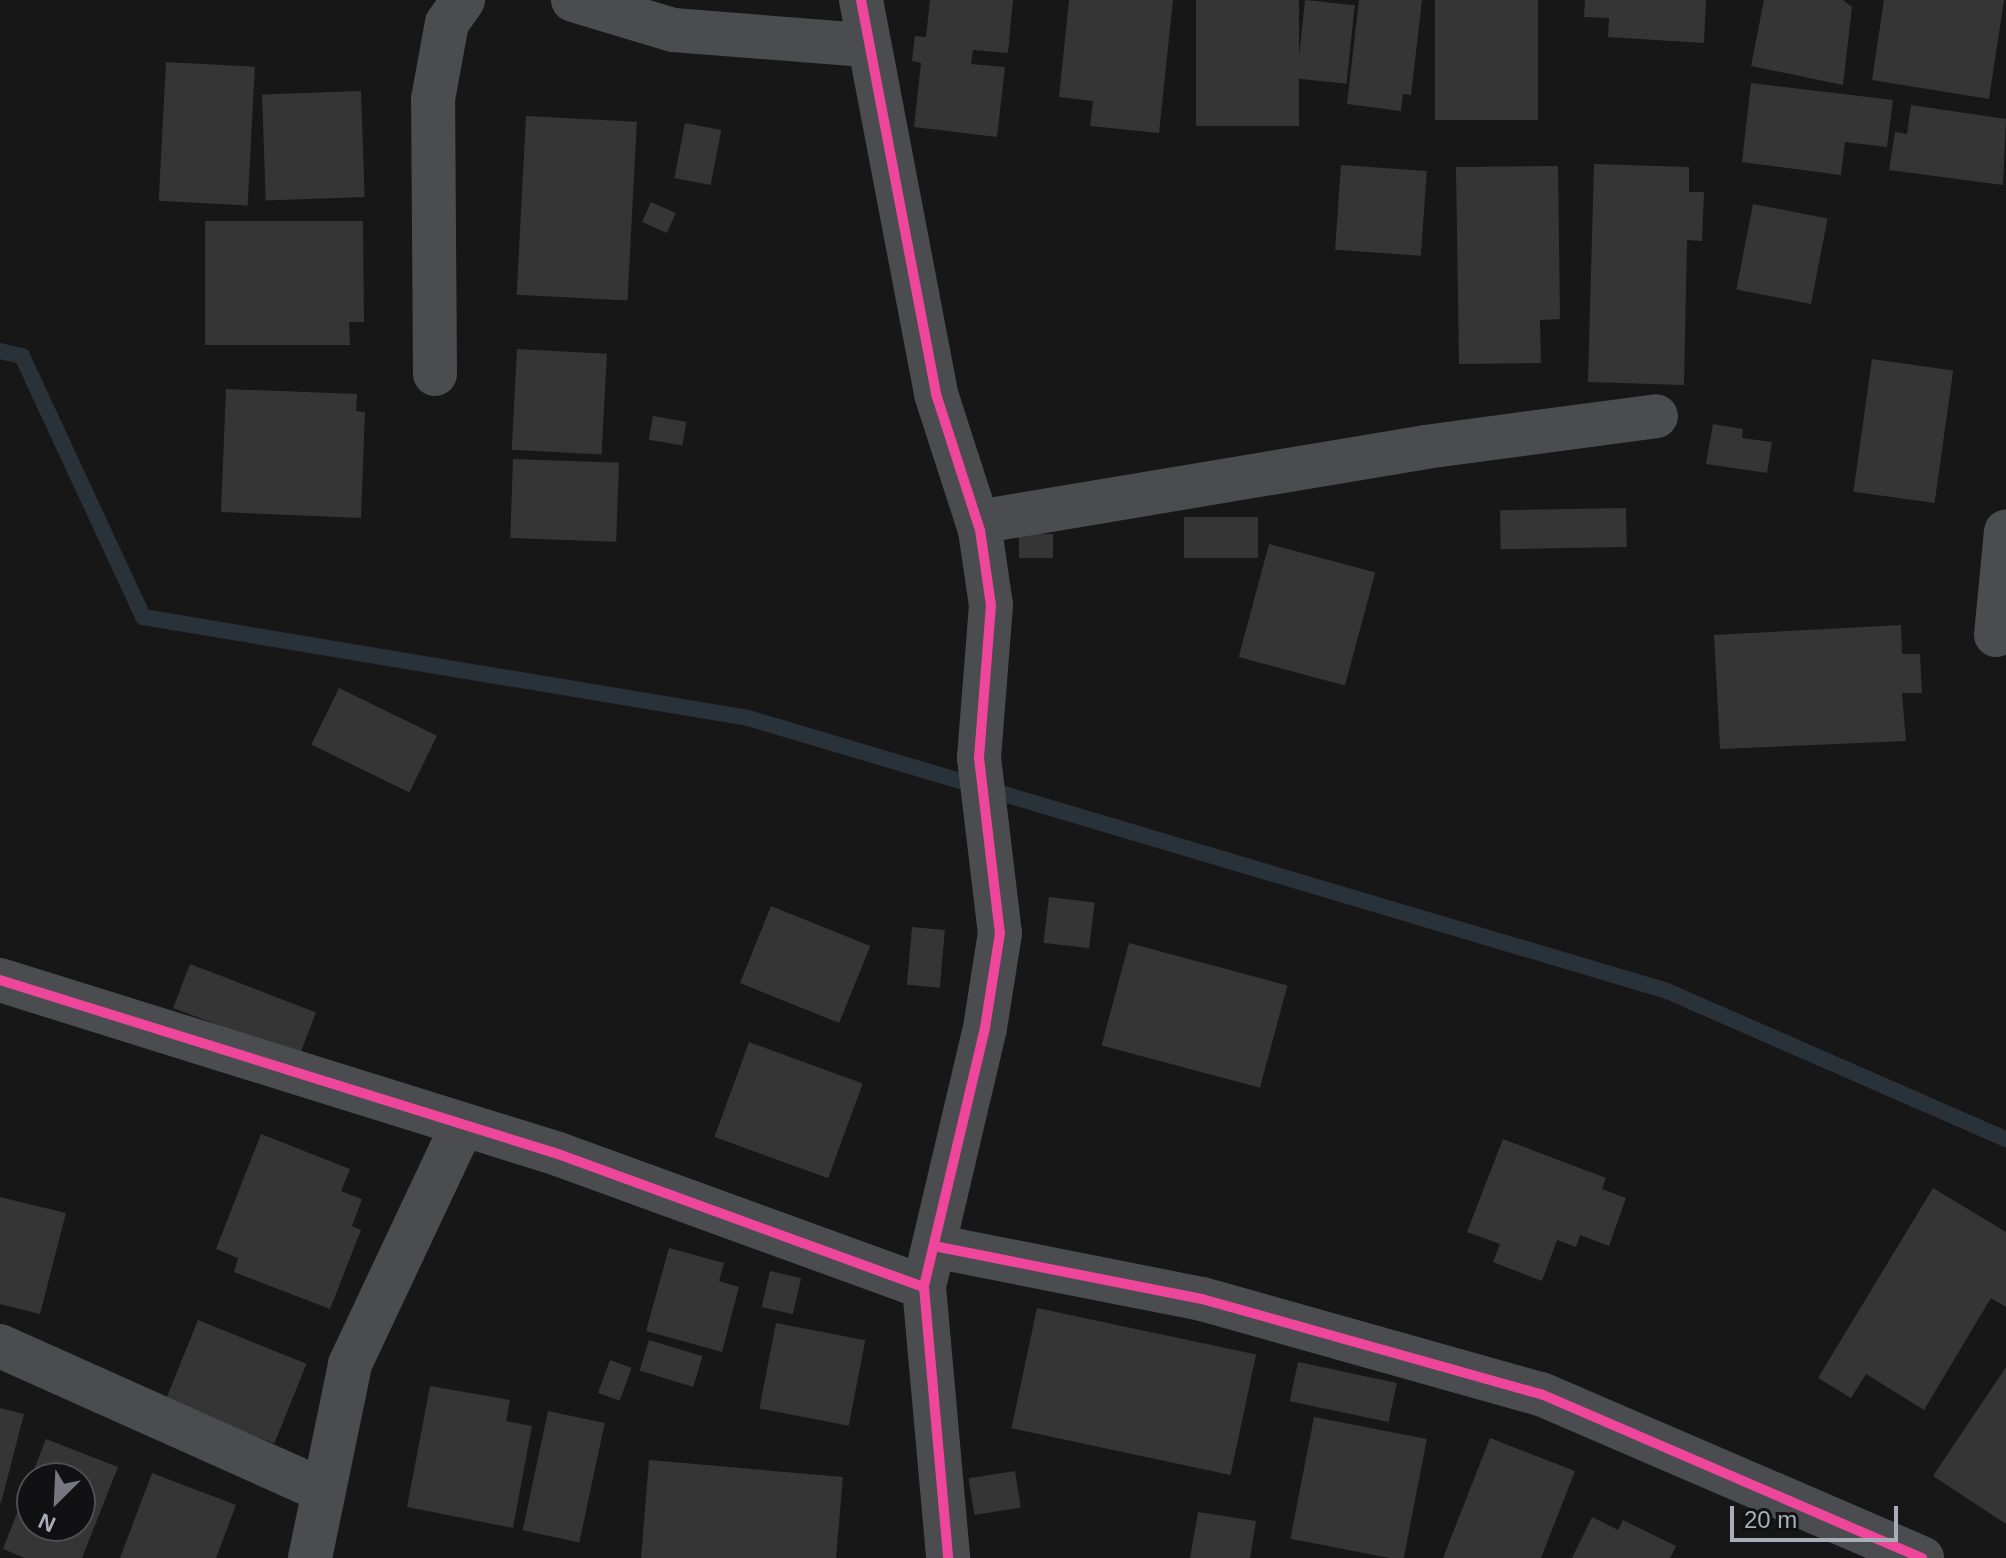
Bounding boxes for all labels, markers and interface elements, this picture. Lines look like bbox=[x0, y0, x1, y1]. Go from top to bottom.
north arrow bbox=[16, 1462, 96, 1542]
scale bar bbox=[1734, 1490, 1902, 1540]
text: 20 m bbox=[1744, 1506, 1797, 1533]
text: N bbox=[35, 1508, 59, 1537]

